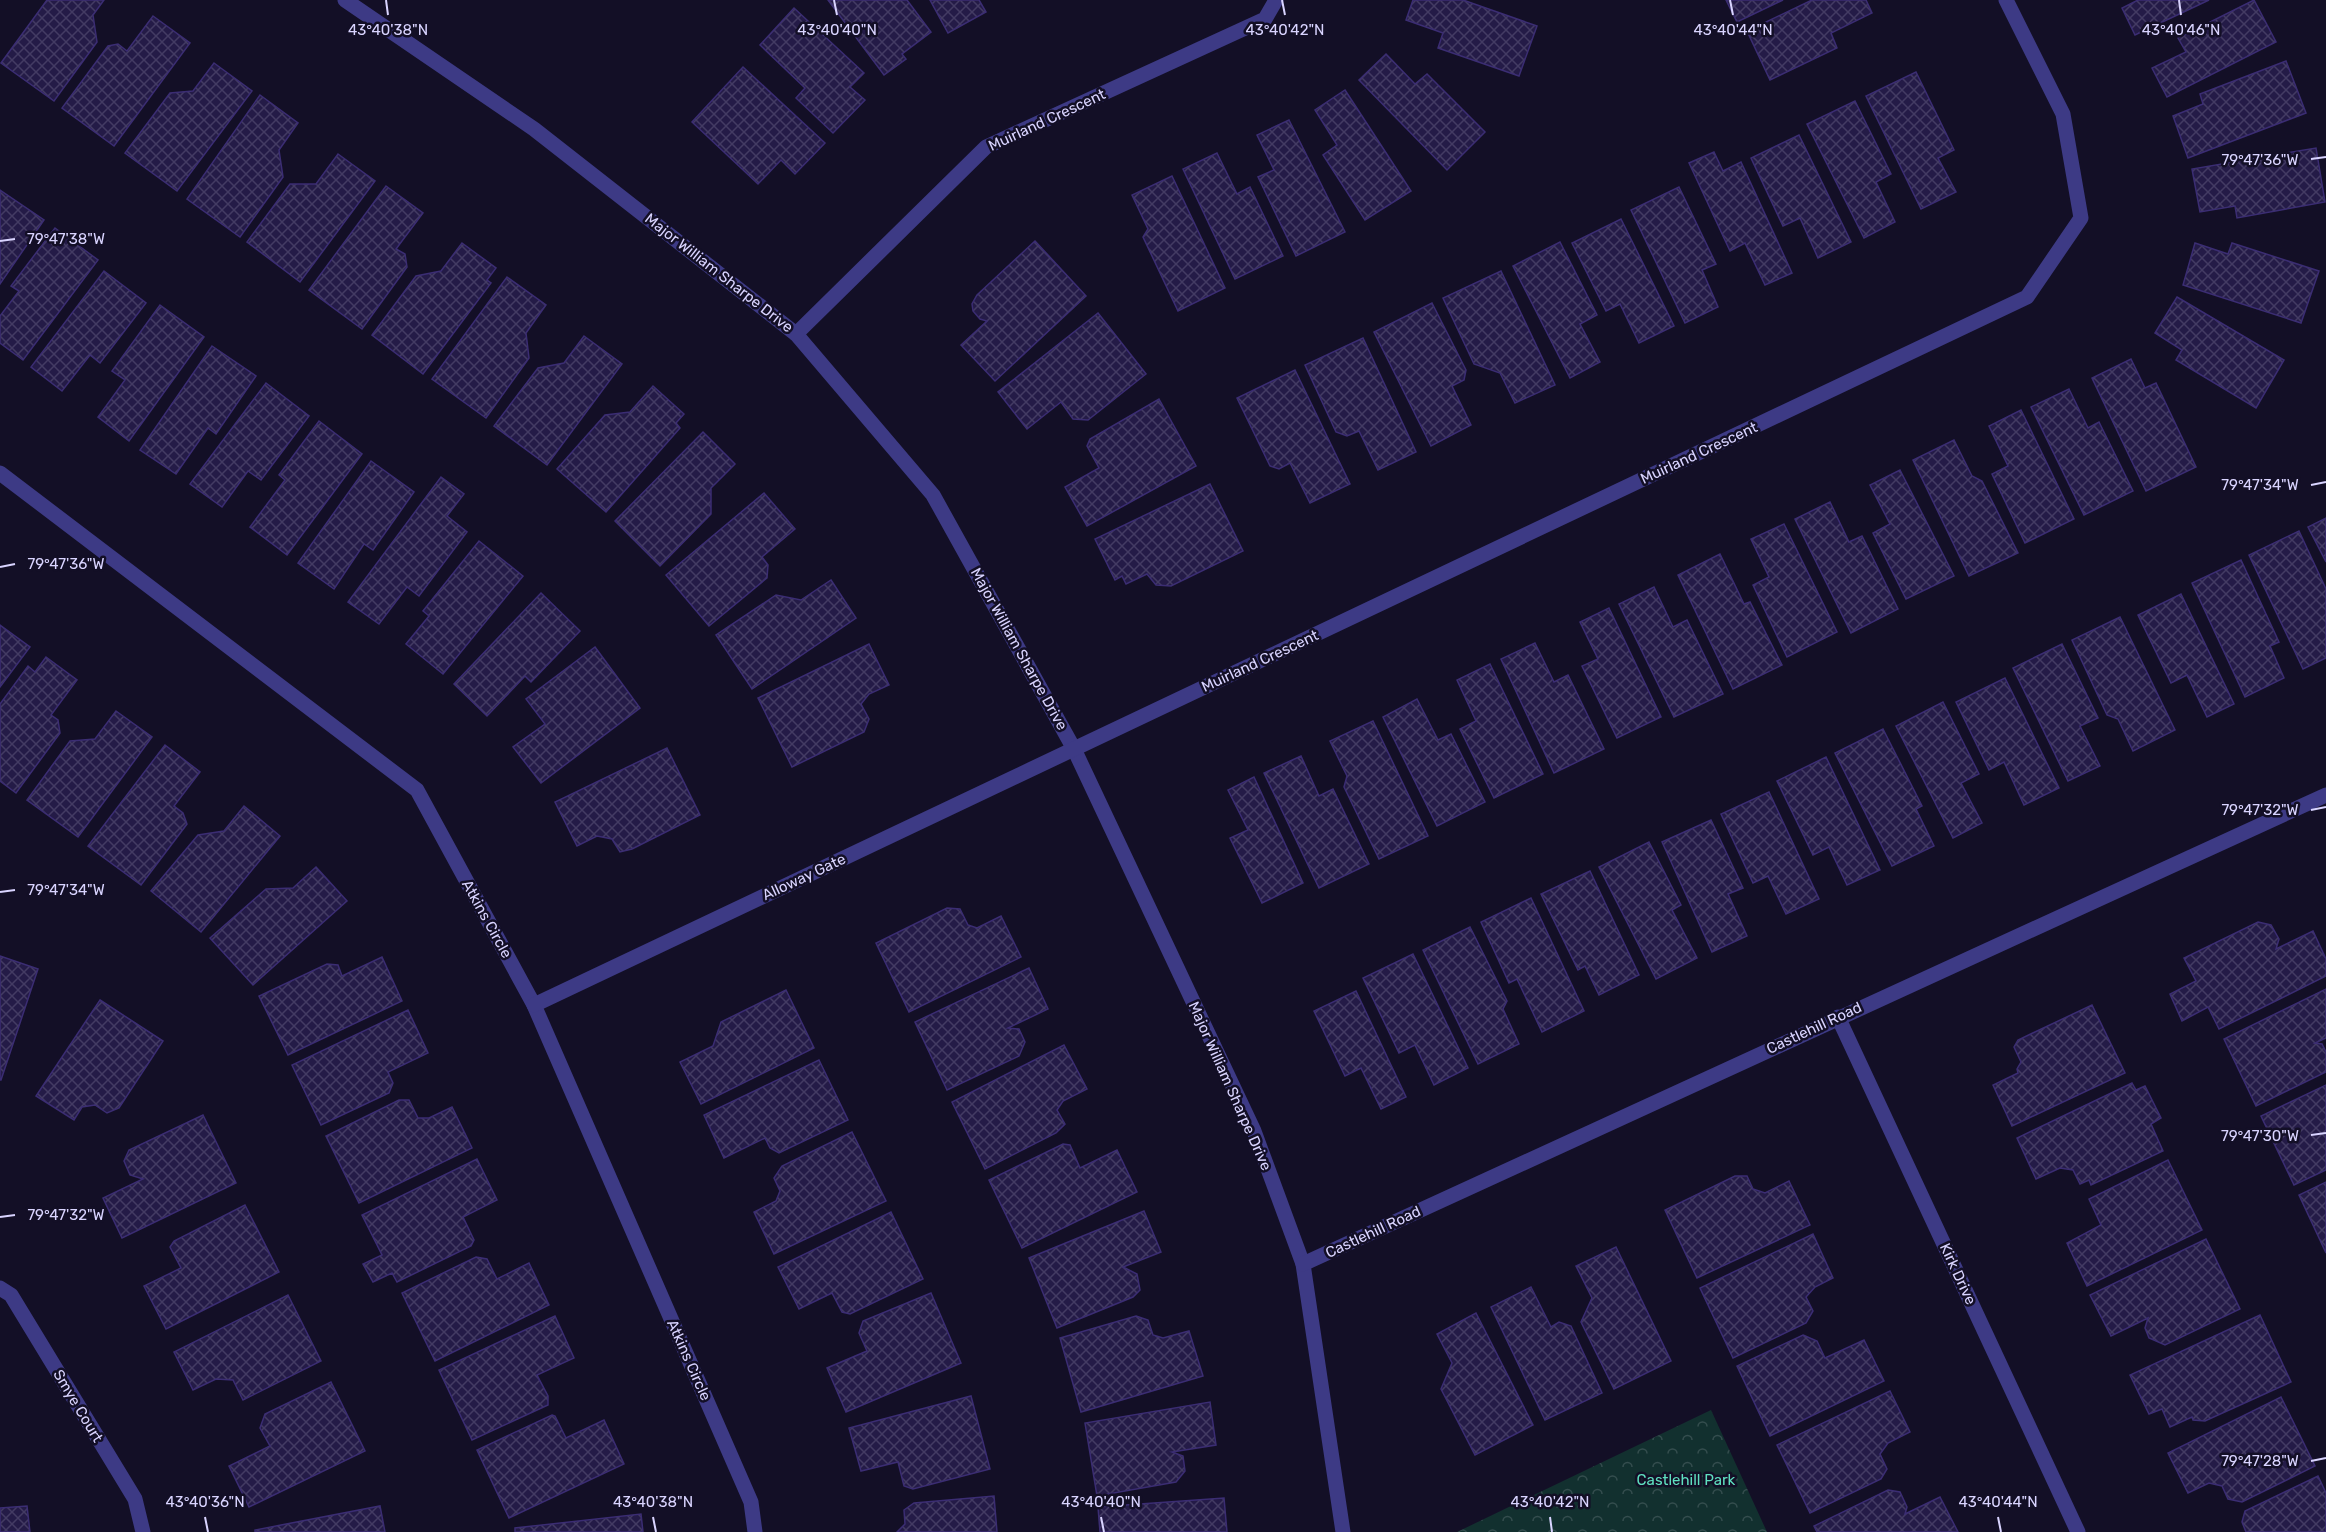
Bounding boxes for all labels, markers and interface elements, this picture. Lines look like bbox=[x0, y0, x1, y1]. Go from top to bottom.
text: 43°40'38"N bbox=[348, 21, 428, 39]
text: 43°40'40"N bbox=[797, 21, 877, 39]
text: 43°40'42"N bbox=[1246, 21, 1325, 39]
text: 43°40'44"N bbox=[1693, 21, 1773, 39]
text: 43°40'46"N bbox=[2142, 21, 2220, 39]
street label: Muirland Crescent bbox=[986, 85, 1108, 155]
text: 79°47'36"W bbox=[2222, 151, 2298, 169]
street label: Major William Sharpe Drive bbox=[641, 210, 797, 336]
text: 79°47'38"W bbox=[27, 230, 105, 248]
street label: Muirland Crescent bbox=[1638, 418, 1760, 488]
text: 79°47'34"W bbox=[2221, 476, 2299, 494]
text: 79°47'36"W bbox=[28, 555, 104, 573]
street label: Major William Sharpe Drive bbox=[967, 565, 1071, 733]
street label: Muirland Crescent bbox=[1199, 626, 1321, 696]
text: 79°47'32"W bbox=[2221, 801, 2299, 819]
street label: Alloway Gate bbox=[759, 850, 849, 904]
street label: Atkins Circle bbox=[458, 877, 516, 961]
text: 79°47'34"W bbox=[27, 881, 105, 899]
street label: Castlehill Road bbox=[1763, 998, 1865, 1058]
street label: Major William Sharpe Drive bbox=[1185, 999, 1275, 1173]
text: 79°47'30"W bbox=[2221, 1127, 2299, 1145]
street label: Castlehill Road bbox=[1322, 1202, 1424, 1262]
text: 79°47'32"W bbox=[27, 1206, 105, 1224]
street label: Kirk Drive bbox=[1936, 1240, 1980, 1308]
street label: Atkins Circle bbox=[663, 1317, 715, 1403]
street label: Smye Court bbox=[49, 1366, 107, 1446]
text: 79°47'28"W bbox=[2221, 1452, 2299, 1470]
park label: Castlehill Park bbox=[1637, 1471, 1736, 1489]
text: 43°40'36"N bbox=[165, 1493, 245, 1511]
text: 43°40'38"N bbox=[613, 1493, 693, 1511]
text: 43°40'40"N bbox=[1061, 1493, 1141, 1511]
text: 43°40'42"N bbox=[1511, 1493, 1590, 1511]
text: 43°40'44"N bbox=[1958, 1493, 2038, 1511]

